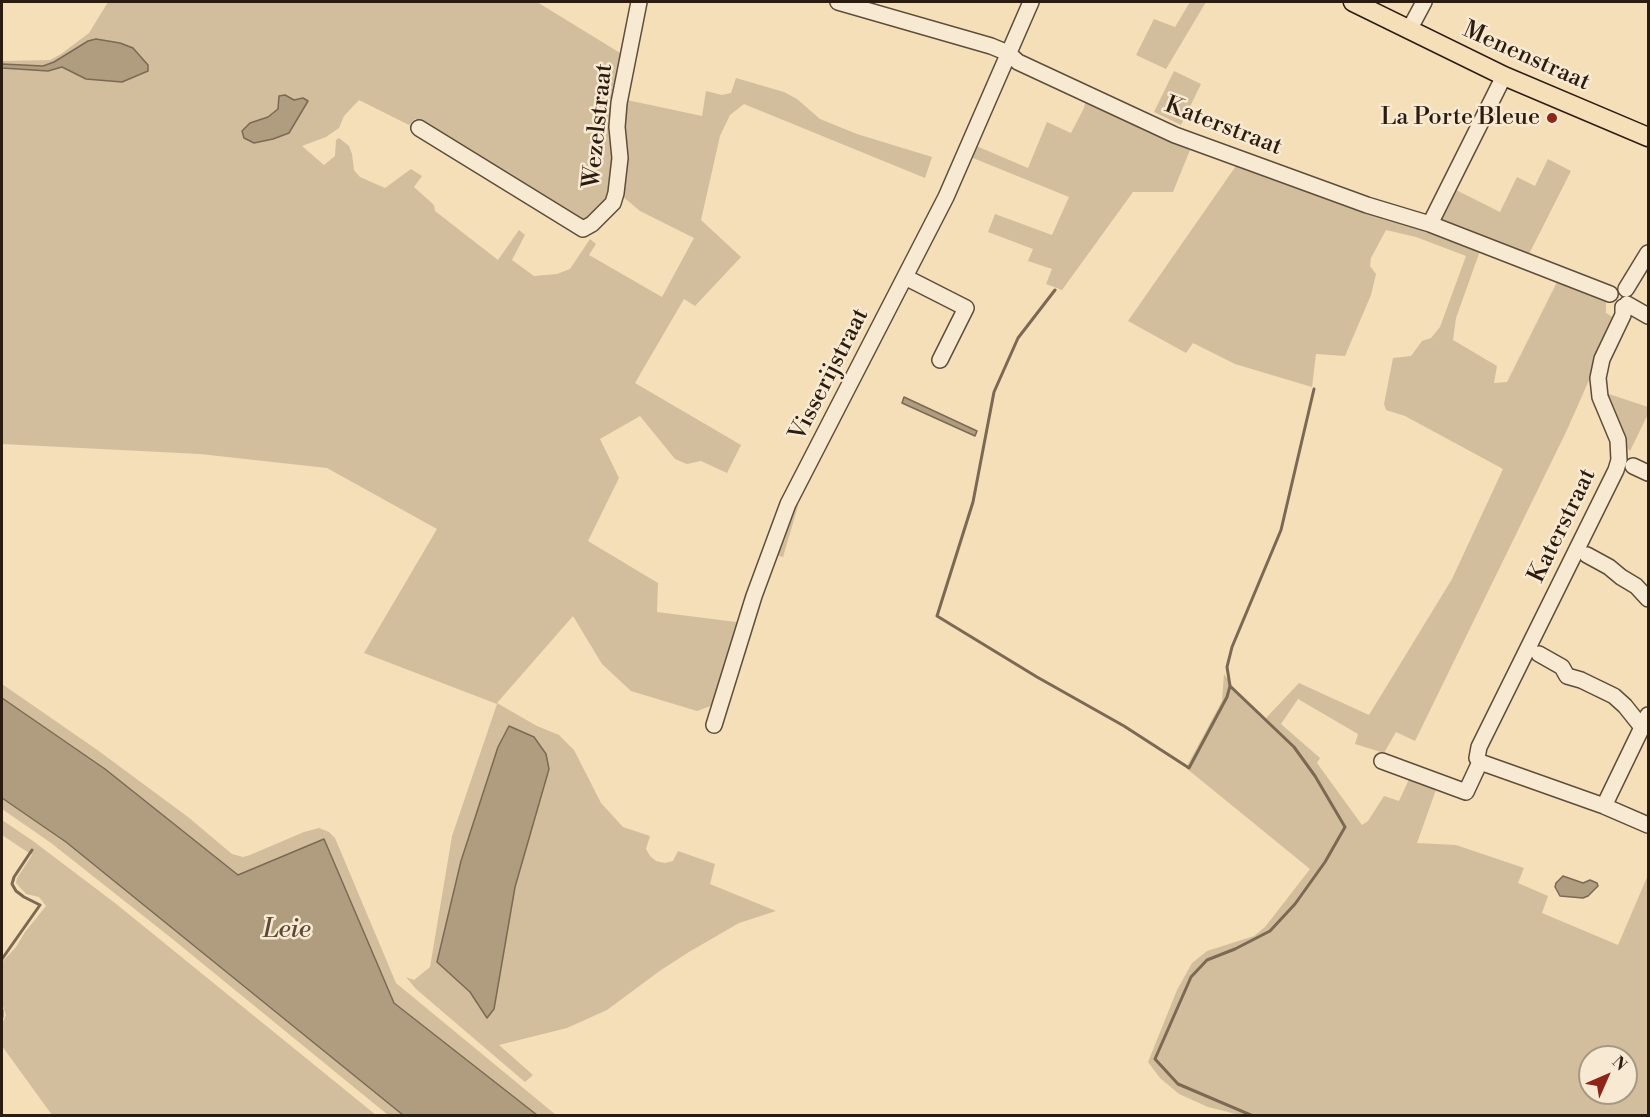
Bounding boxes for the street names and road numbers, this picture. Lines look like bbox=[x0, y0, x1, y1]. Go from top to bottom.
street label: Menenstraat bbox=[1458, 16, 1594, 98]
street label: Wezelstraat bbox=[578, 62, 620, 190]
street label: Katerstraat bbox=[1160, 91, 1286, 163]
street label: Visserijstraat bbox=[784, 304, 876, 446]
street label: Katerstraat bbox=[1523, 464, 1603, 588]

